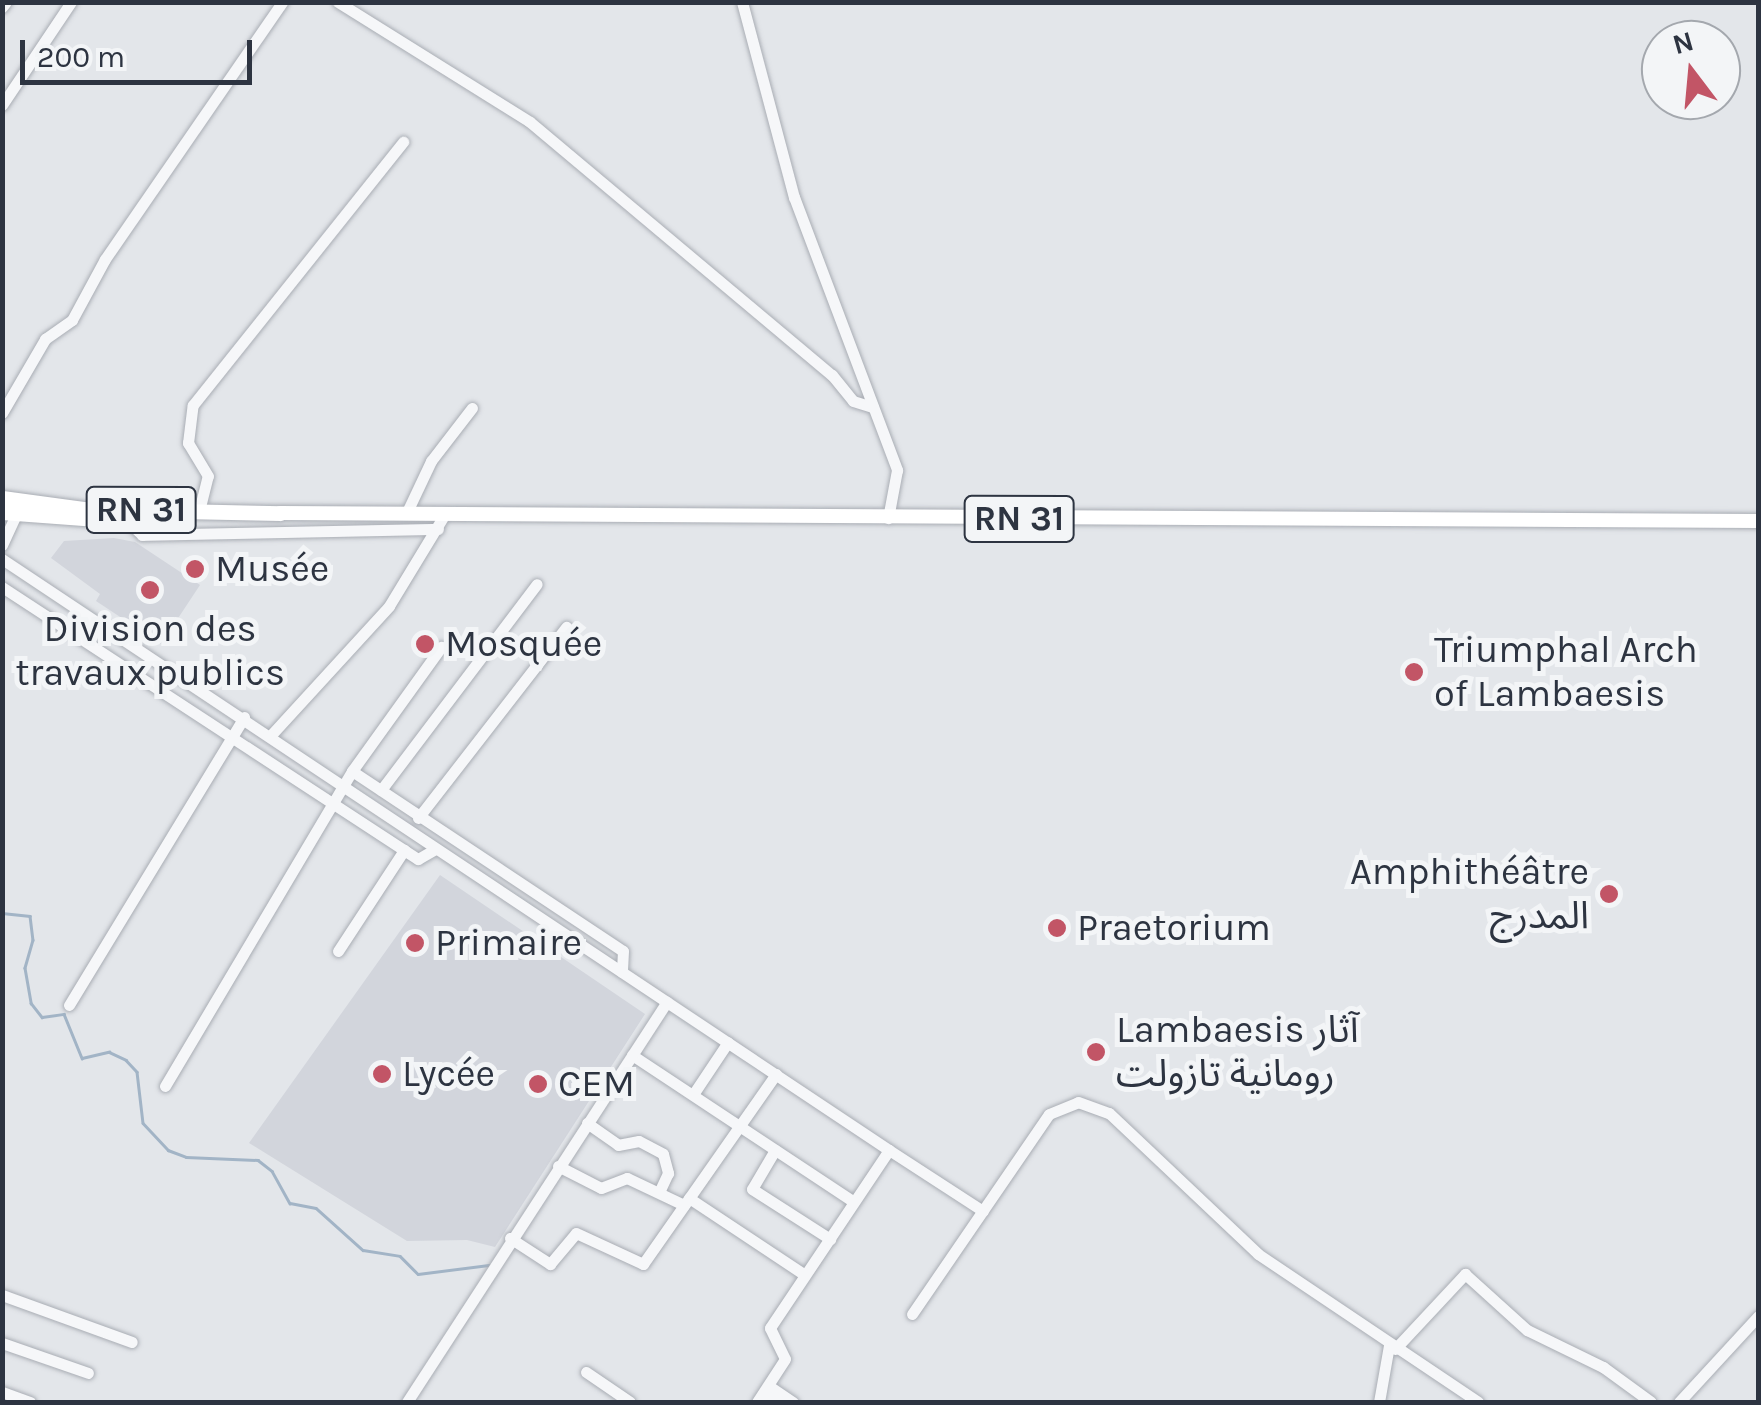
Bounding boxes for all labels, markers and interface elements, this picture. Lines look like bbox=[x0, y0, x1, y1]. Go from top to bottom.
scale bar bbox=[25, 20, 258, 82]
north arrow bbox=[1641, 20, 1741, 120]
text: N bbox=[1669, 24, 1697, 61]
text: 200 m bbox=[37, 39, 125, 75]
road number: RN 31 bbox=[84, 480, 198, 540]
road number: RN 31 bbox=[962, 489, 1076, 549]
place label: Musée bbox=[215, 546, 329, 592]
marker: Musée bbox=[184, 558, 206, 580]
marker: Division des travaux publics bbox=[139, 579, 161, 601]
place label: Division des travaux publics bbox=[15, 606, 285, 696]
place label: Mosquée bbox=[445, 621, 602, 667]
place label: Triumphal Arch of Lambaesis bbox=[1434, 627, 1698, 716]
marker: Mosquée bbox=[414, 633, 436, 655]
marker: Triumphal Arch of Lambaesis bbox=[1403, 661, 1425, 683]
place label: Amphithéâtre المدرج bbox=[1350, 849, 1589, 938]
marker: Amphithéâtre المدرج bbox=[1598, 883, 1620, 905]
place label: Praetorium bbox=[1077, 905, 1271, 951]
marker: Praetorium bbox=[1046, 917, 1068, 939]
place label: Primaire bbox=[435, 920, 582, 966]
marker: Primaire bbox=[404, 932, 426, 954]
place label: Lambaesis آثار رومانية تازولت bbox=[1116, 1007, 1359, 1096]
marker: Lambaesis آثار رومانية تازولت bbox=[1085, 1041, 1107, 1063]
place label: Lycée bbox=[402, 1051, 495, 1097]
place label: CEM bbox=[558, 1061, 635, 1107]
marker: Lycée bbox=[371, 1063, 393, 1085]
marker: CEM bbox=[527, 1073, 549, 1095]

